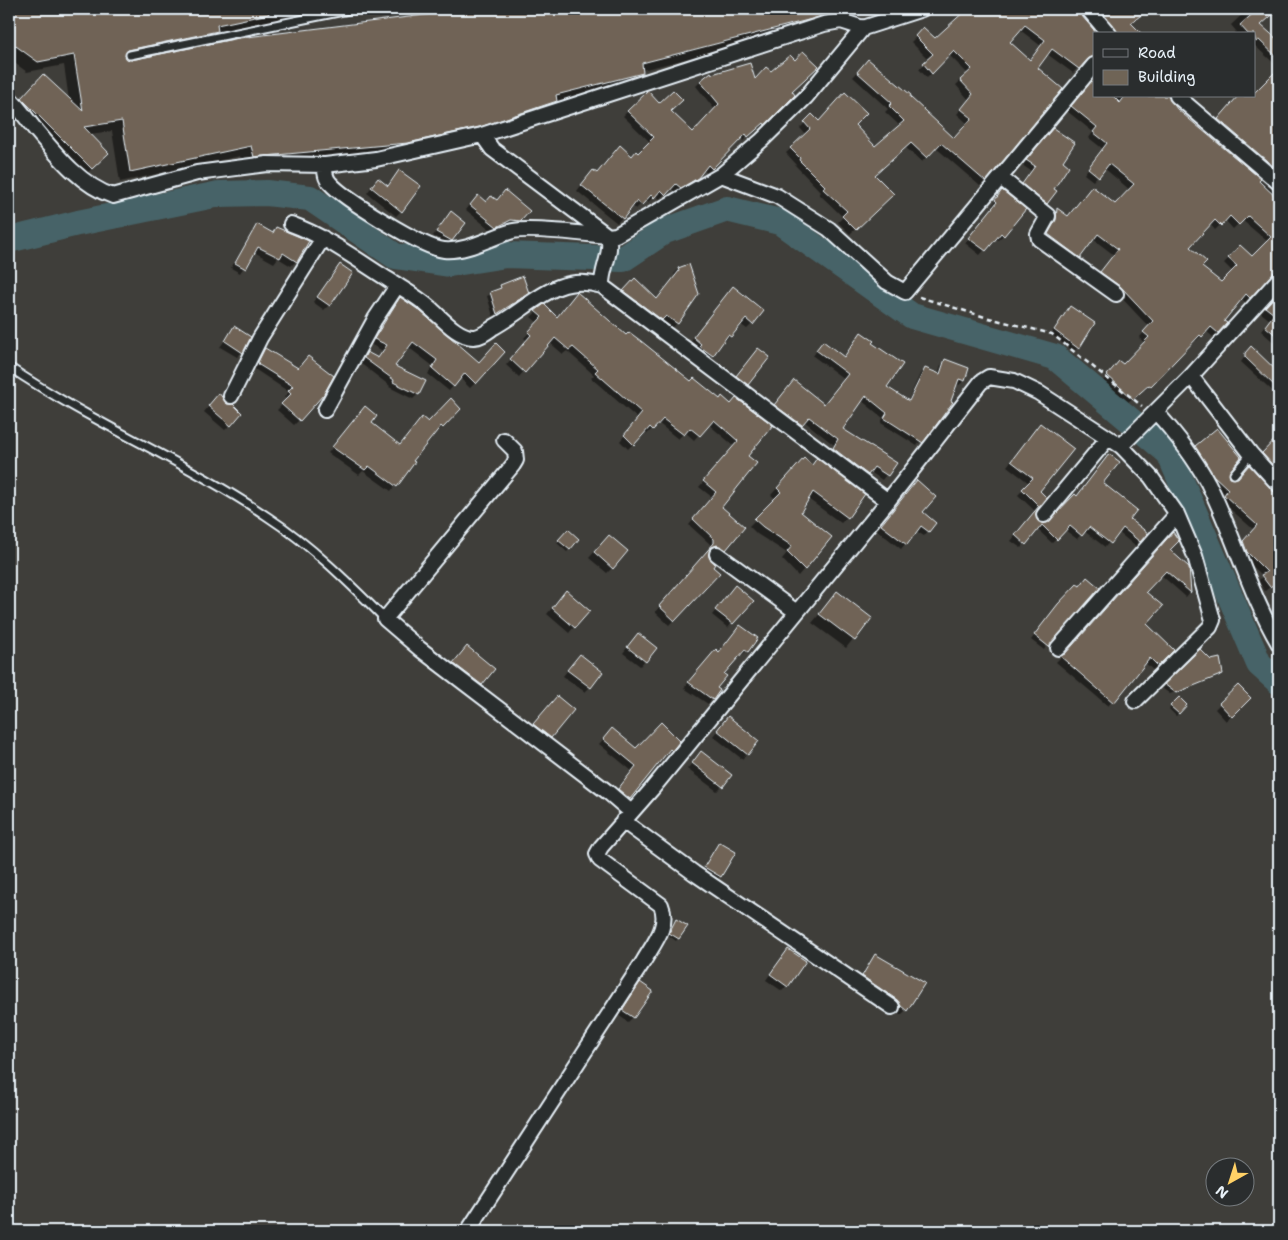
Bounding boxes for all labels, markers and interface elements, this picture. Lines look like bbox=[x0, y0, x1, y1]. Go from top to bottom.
legend bbox=[1093, 32, 1256, 98]
text: Road bbox=[1138, 43, 1176, 63]
text: Building bbox=[1138, 67, 1195, 87]
north arrow bbox=[1206, 1158, 1256, 1208]
text: N bbox=[1212, 1182, 1232, 1203]

